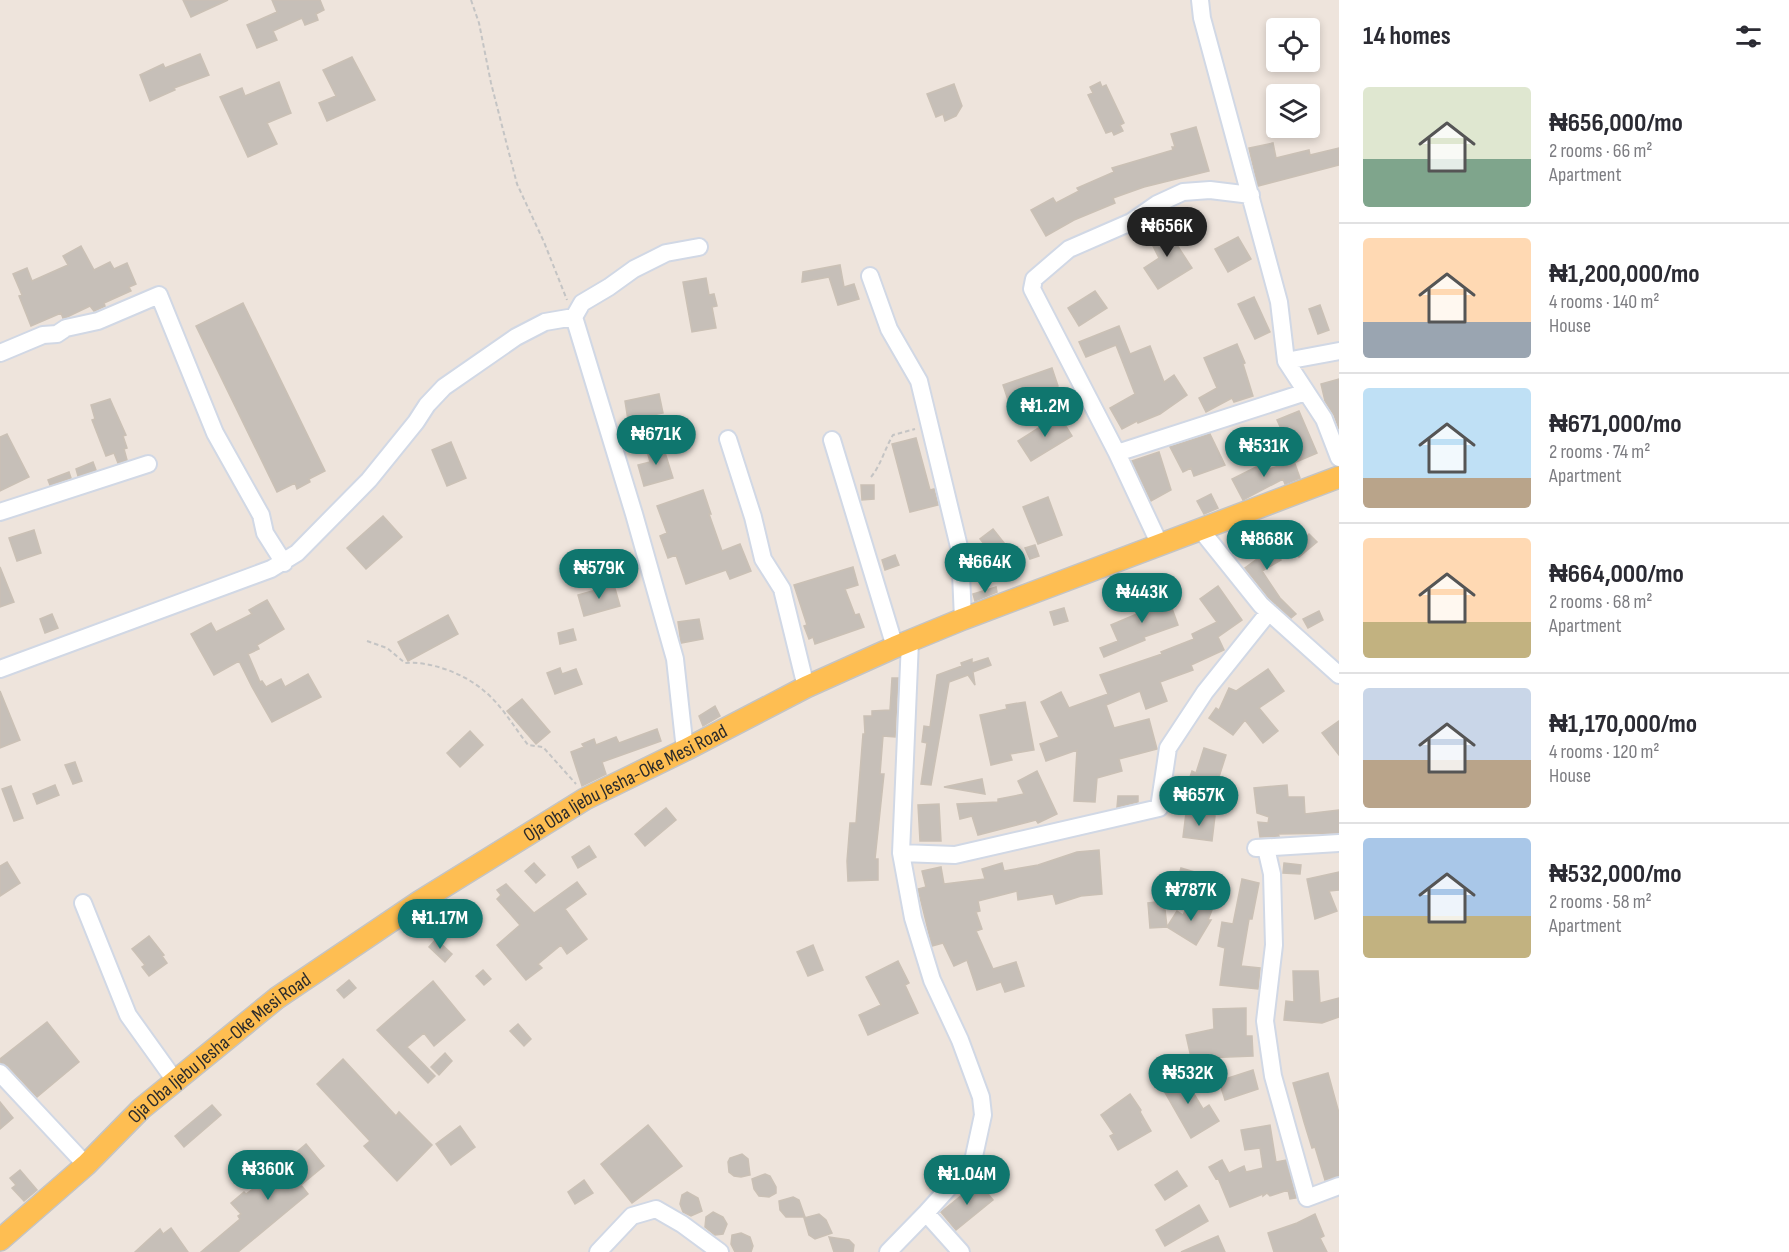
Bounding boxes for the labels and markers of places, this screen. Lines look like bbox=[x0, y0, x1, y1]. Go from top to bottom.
pin: ₦656K bbox=[1125, 207, 1209, 258]
pin: ₦1.2M bbox=[1003, 387, 1087, 438]
pin: ₦671K bbox=[614, 415, 698, 466]
pin: ₦531K bbox=[1222, 427, 1306, 478]
pin: ₦868K bbox=[1225, 520, 1309, 571]
pin: ₦664K bbox=[943, 543, 1027, 594]
pin: ₦579K bbox=[557, 549, 641, 600]
pin: ₦443K bbox=[1100, 573, 1184, 624]
pin: ₦657K bbox=[1157, 776, 1241, 827]
pin: ₦787K bbox=[1149, 871, 1233, 922]
pin: ₦1.17M bbox=[391, 899, 489, 950]
pin: ₦532K bbox=[1146, 1054, 1230, 1105]
pin: ₦360K bbox=[226, 1150, 310, 1201]
pin: ₦1.04M bbox=[918, 1155, 1016, 1206]

